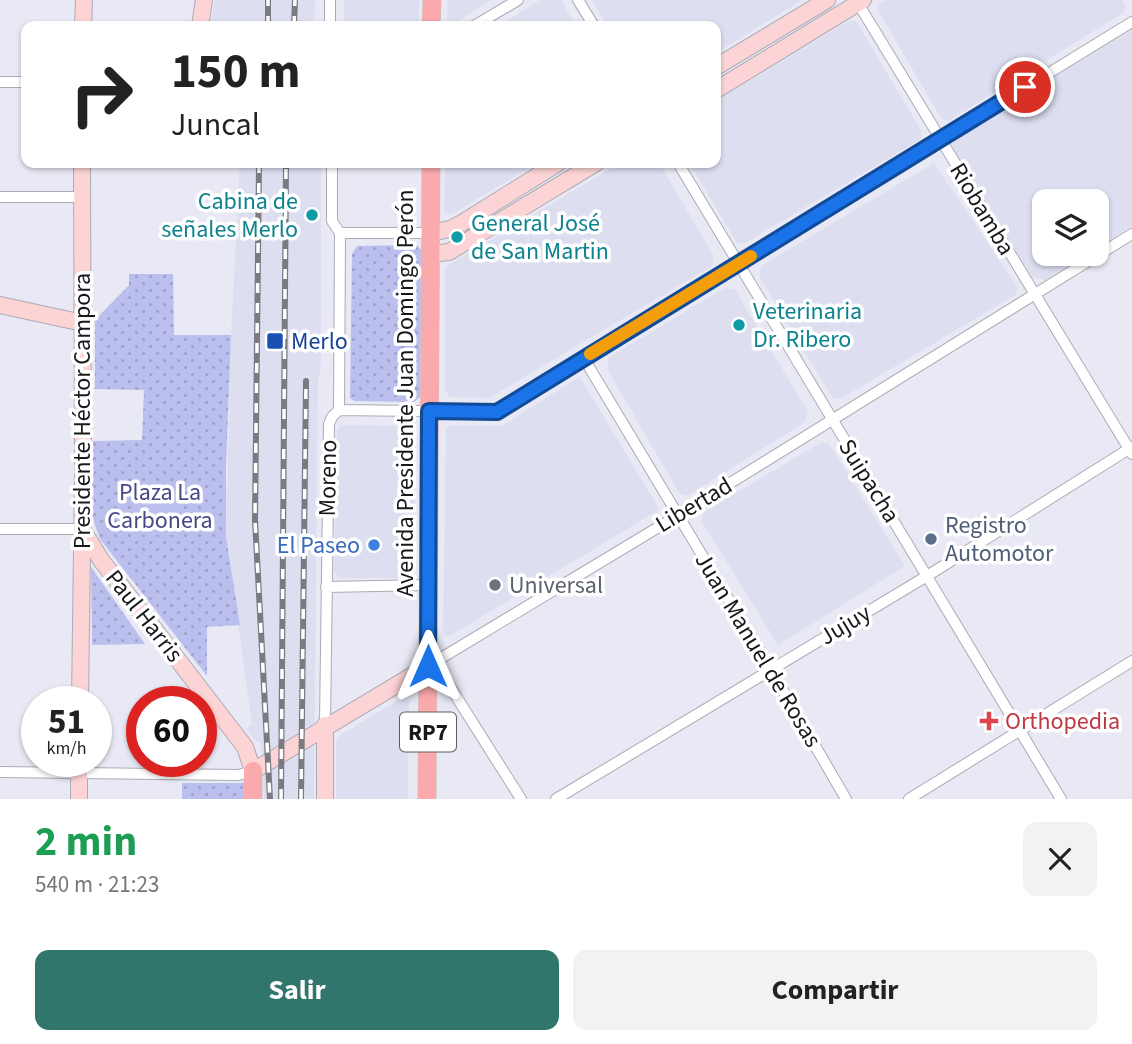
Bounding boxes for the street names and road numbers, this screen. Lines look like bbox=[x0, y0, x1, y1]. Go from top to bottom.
street label: Riobamba bbox=[941, 156, 1023, 262]
street label: Avenida Presidente Juan Domingo Perón bbox=[388, 189, 423, 597]
street label: Presidente Héctor Campora bbox=[65, 273, 100, 549]
street label: Suipacha bbox=[830, 432, 908, 530]
street label: Moreno bbox=[310, 439, 346, 517]
street label: Libertad bbox=[649, 468, 739, 542]
street label: Juan Manuel de Rosas bbox=[686, 546, 830, 754]
street label: Paul Harris bbox=[97, 562, 191, 670]
street label: Jujuy bbox=[813, 596, 877, 654]
road number: RP7 bbox=[400, 712, 456, 752]

